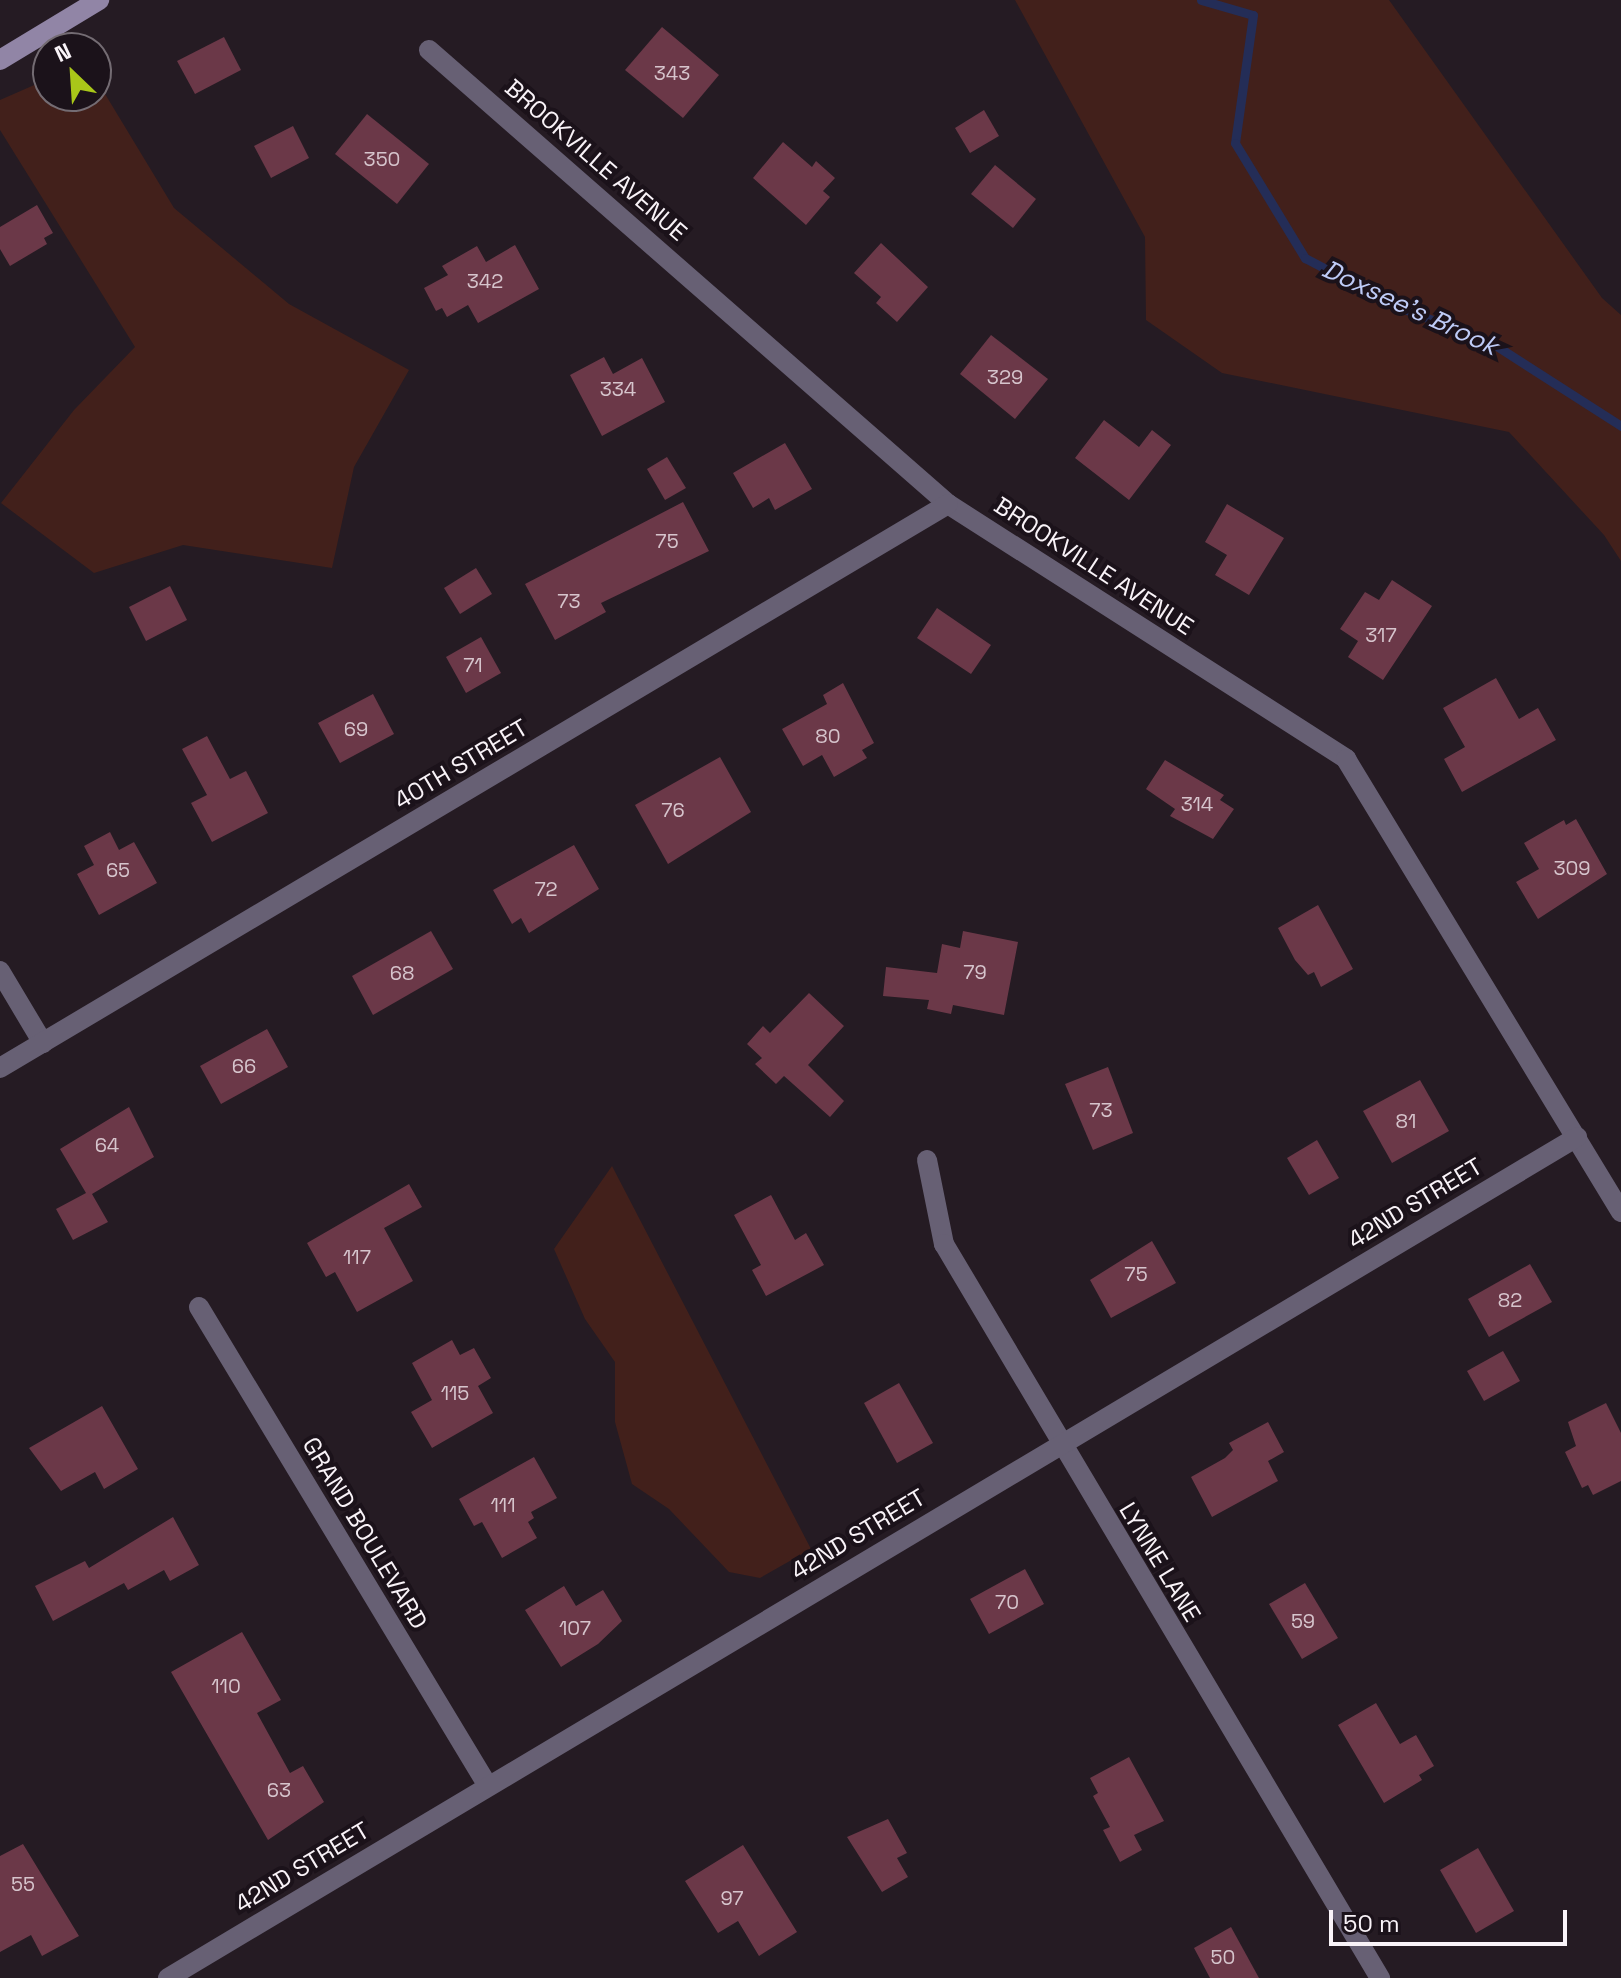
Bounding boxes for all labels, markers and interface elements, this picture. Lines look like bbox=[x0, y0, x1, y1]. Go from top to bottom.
north arrow bbox=[32, 32, 112, 112]
text: N bbox=[50, 36, 75, 68]
house number: 343 bbox=[654, 61, 690, 85]
street label: BROOKVILLE AVENUE bbox=[499, 73, 693, 247]
house number: 350 bbox=[364, 147, 400, 171]
water label: Doxsee's Brook bbox=[1317, 254, 1503, 362]
house number: 342 bbox=[467, 269, 503, 293]
house number: 329 bbox=[987, 365, 1023, 389]
house number: 334 bbox=[600, 377, 636, 401]
street label: BROOKVILLE AVENUE bbox=[989, 491, 1199, 641]
house number: 75 bbox=[655, 529, 679, 553]
house number: 73 bbox=[557, 589, 581, 613]
house number: 317 bbox=[1365, 623, 1397, 647]
house number: 71 bbox=[463, 653, 483, 677]
street label: 40TH STREET bbox=[389, 713, 533, 815]
house number: 69 bbox=[344, 717, 368, 741]
house number: 80 bbox=[815, 724, 841, 748]
house number: 314 bbox=[1181, 792, 1213, 816]
house number: 76 bbox=[661, 798, 685, 822]
house number: 309 bbox=[1553, 856, 1591, 880]
house number: 65 bbox=[106, 858, 130, 882]
house number: 72 bbox=[534, 877, 558, 901]
house number: 79 bbox=[963, 960, 987, 984]
house number: 68 bbox=[390, 961, 414, 985]
house number: 66 bbox=[232, 1054, 256, 1078]
house number: 73 bbox=[1089, 1098, 1113, 1122]
house number: 81 bbox=[1396, 1109, 1416, 1133]
house number: 64 bbox=[95, 1133, 119, 1157]
street label: 42ND STREET bbox=[1342, 1152, 1488, 1254]
house number: 117 bbox=[343, 1245, 371, 1269]
house number: 75 bbox=[1124, 1262, 1148, 1286]
house number: 82 bbox=[1498, 1288, 1522, 1312]
house number: 115 bbox=[441, 1381, 469, 1405]
street label: GRAND BOULEVARD bbox=[296, 1432, 434, 1634]
street label: 42ND STREET bbox=[785, 1483, 931, 1585]
house number: 111 bbox=[490, 1493, 516, 1517]
street label: LYNNE LANE bbox=[1113, 1497, 1207, 1627]
house number: 70 bbox=[995, 1590, 1019, 1614]
house number: 59 bbox=[1291, 1609, 1315, 1633]
house number: 107 bbox=[559, 1616, 591, 1640]
house number: 110 bbox=[211, 1674, 241, 1698]
house number: 63 bbox=[267, 1778, 291, 1802]
street label: 42ND STREET bbox=[229, 1816, 375, 1918]
house number: 55 bbox=[11, 1872, 35, 1896]
house number: 97 bbox=[720, 1886, 744, 1910]
scale bar bbox=[1333, 1894, 1571, 1944]
text: 50 m bbox=[1343, 1908, 1400, 1939]
house number: 50 bbox=[1211, 1945, 1235, 1969]

